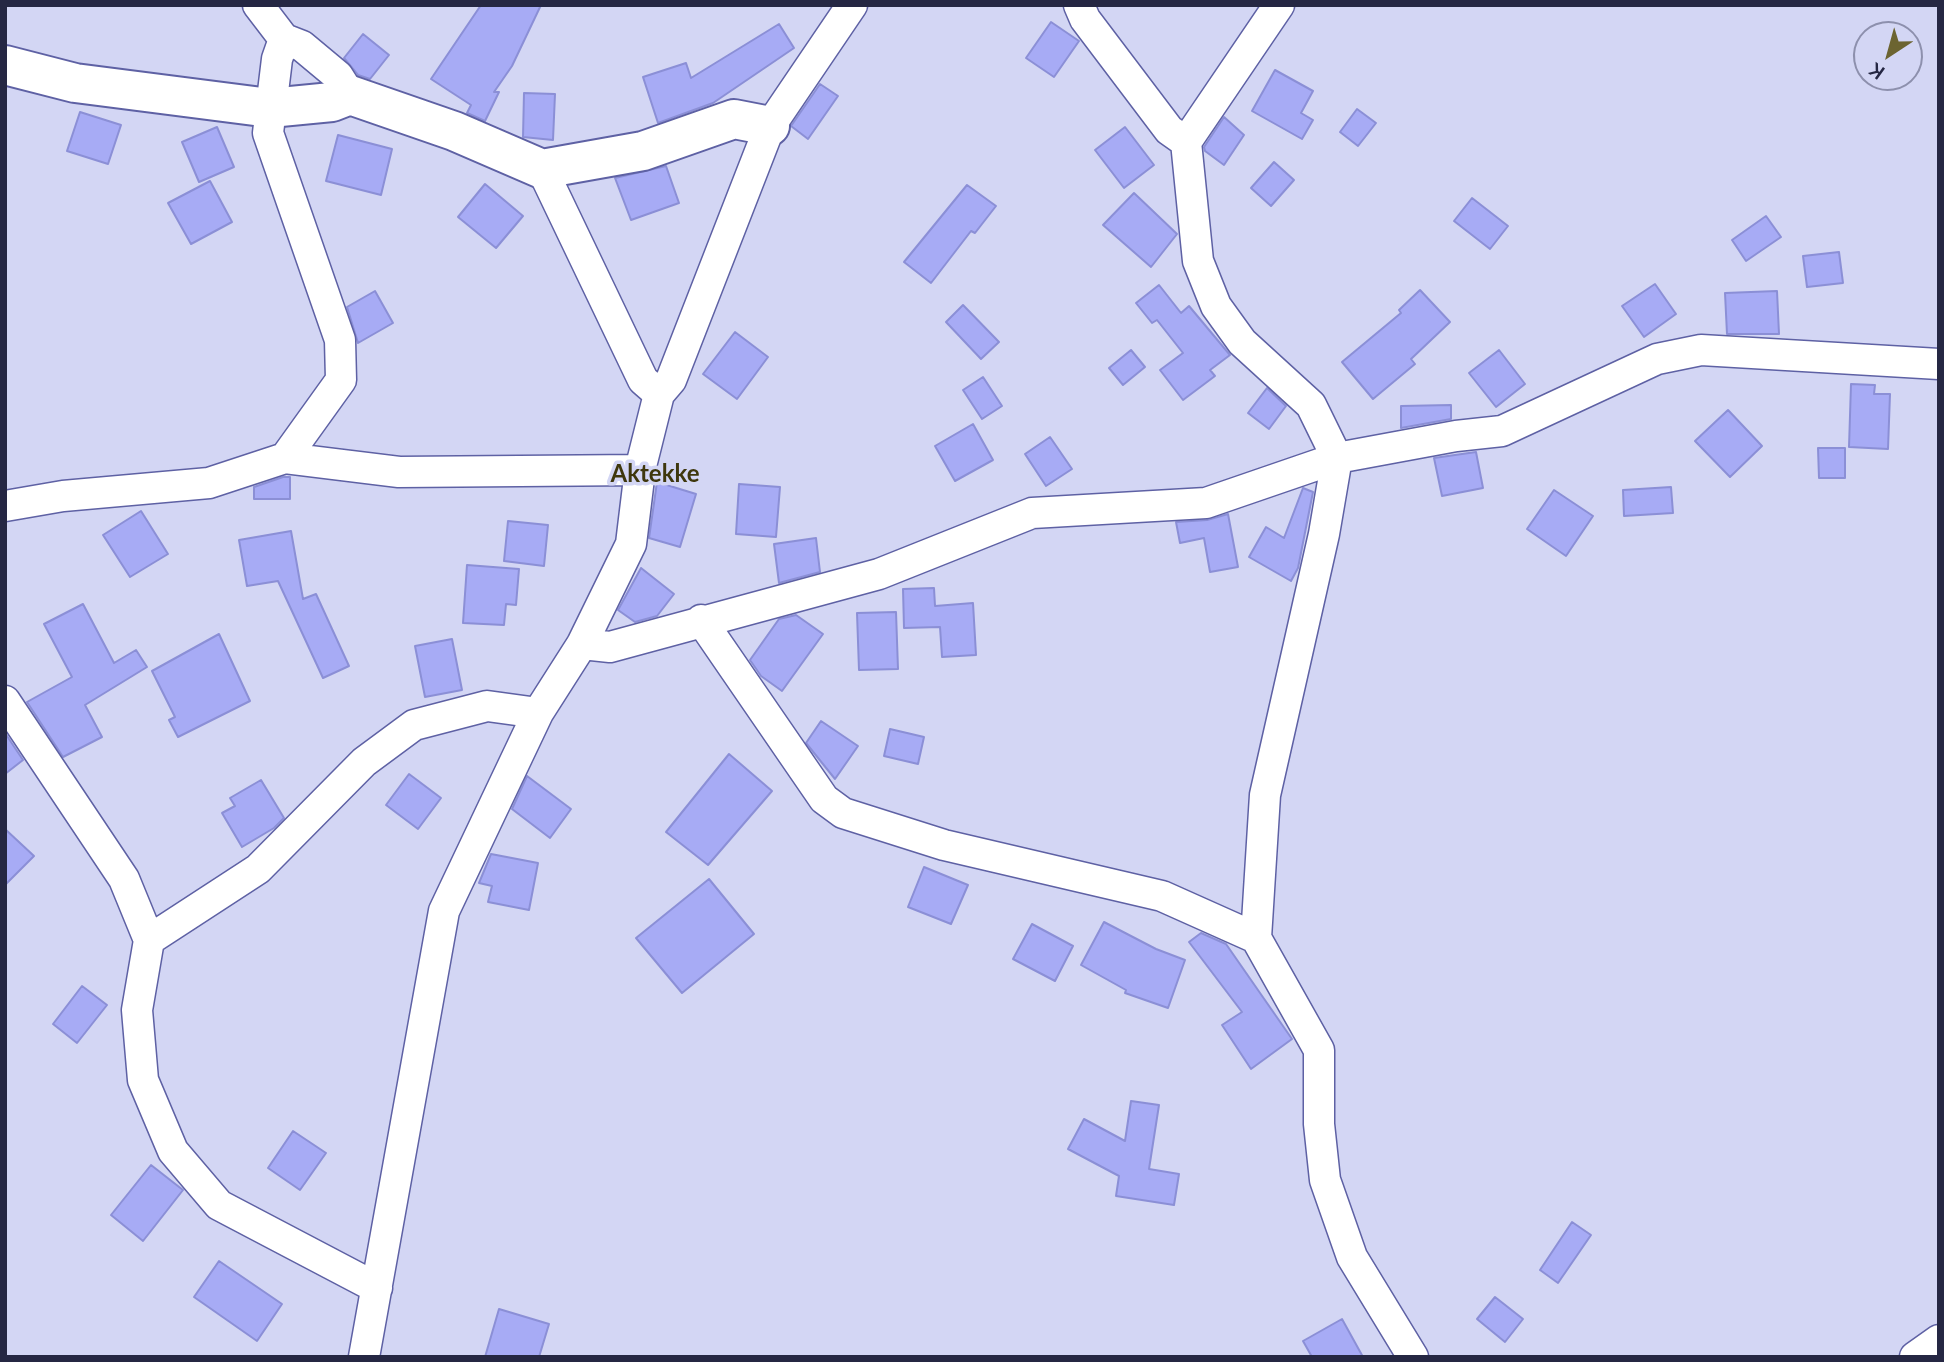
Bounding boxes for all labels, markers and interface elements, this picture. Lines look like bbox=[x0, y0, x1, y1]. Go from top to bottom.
north arrow bbox=[1853, 21, 1923, 91]
text: K bbox=[1865, 59, 1889, 85]
district label: Aktekke bbox=[611, 460, 699, 488]

